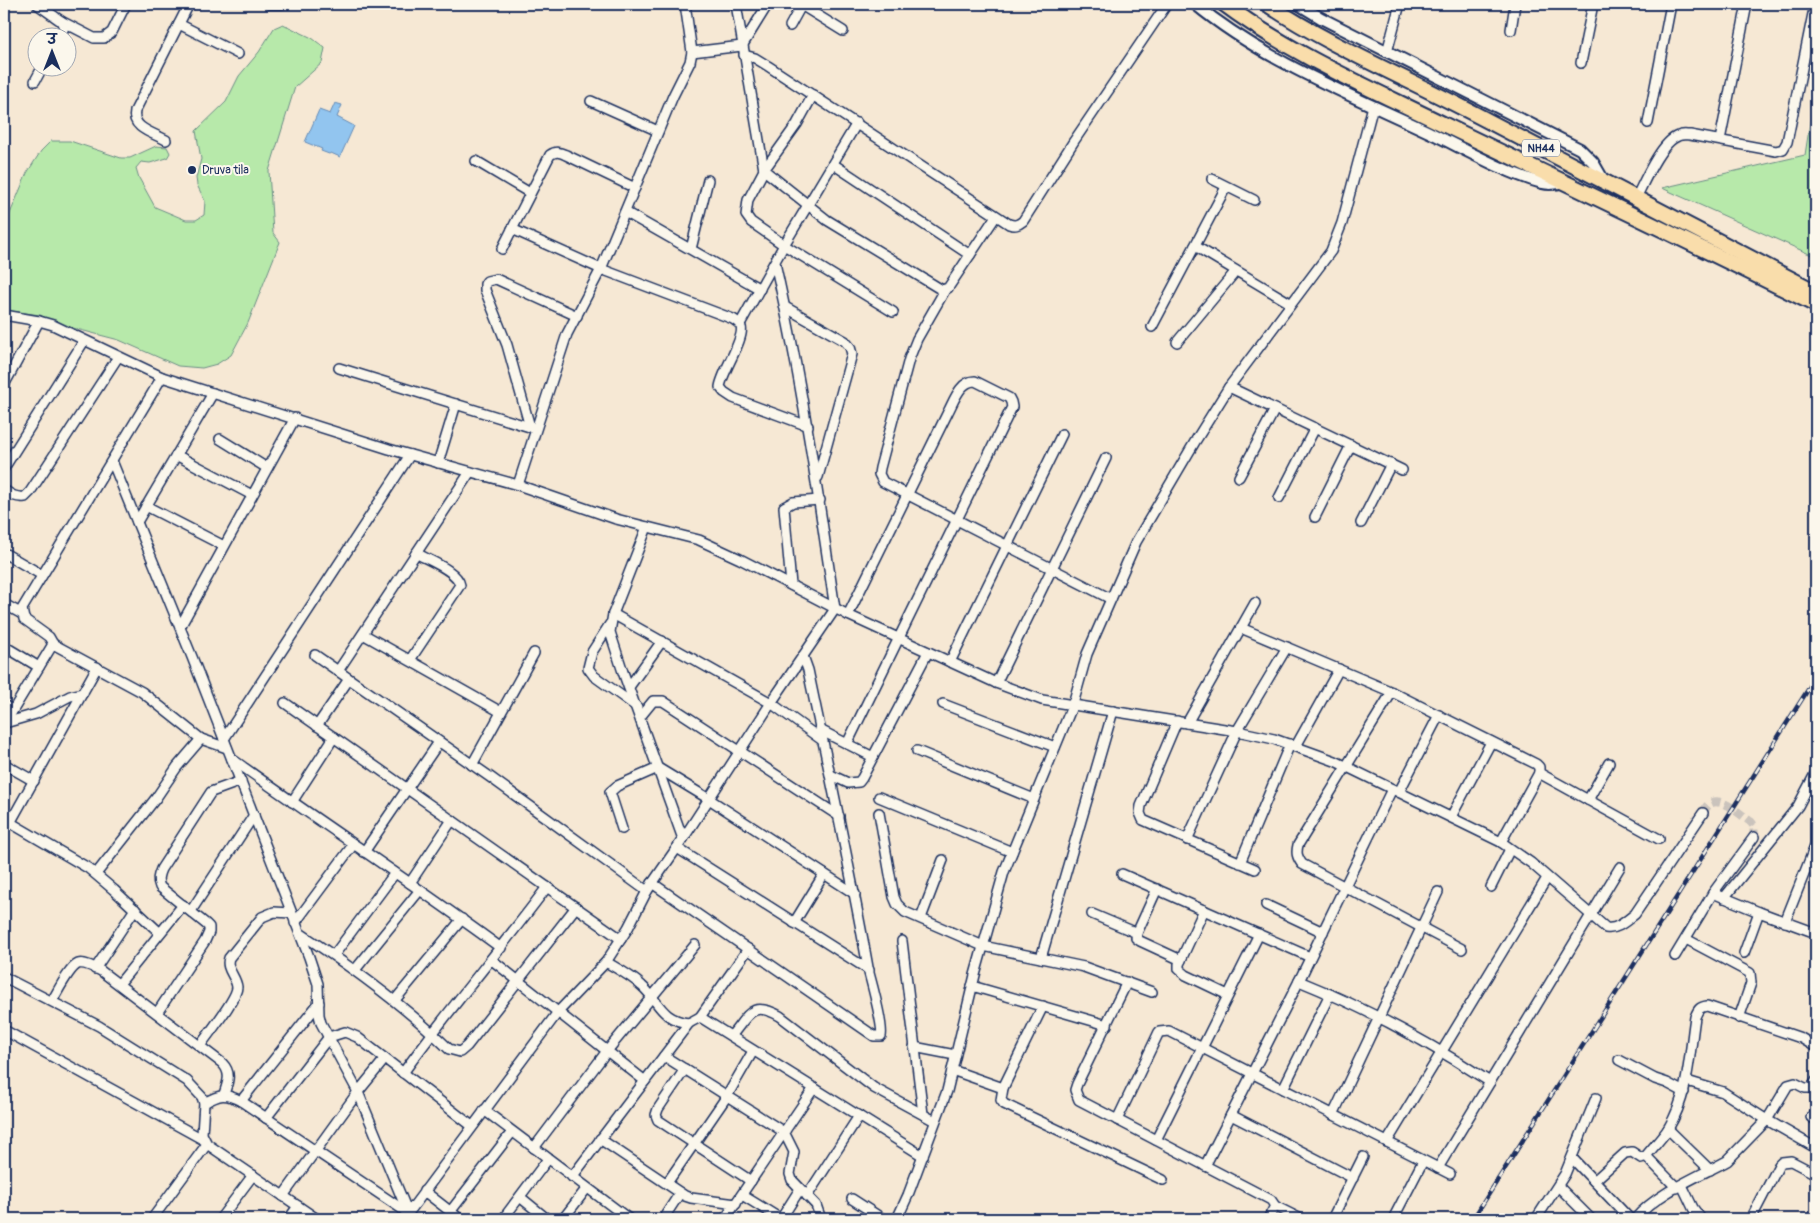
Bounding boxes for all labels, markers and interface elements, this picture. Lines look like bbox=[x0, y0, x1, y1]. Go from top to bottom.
north arrow bbox=[28, 28, 78, 78]
text: उ bbox=[45, 31, 58, 48]
road number: NH44 bbox=[1522, 140, 1560, 156]
place label: Druva tila bbox=[202, 163, 249, 178]
marker: Druva tila bbox=[186, 164, 198, 176]

